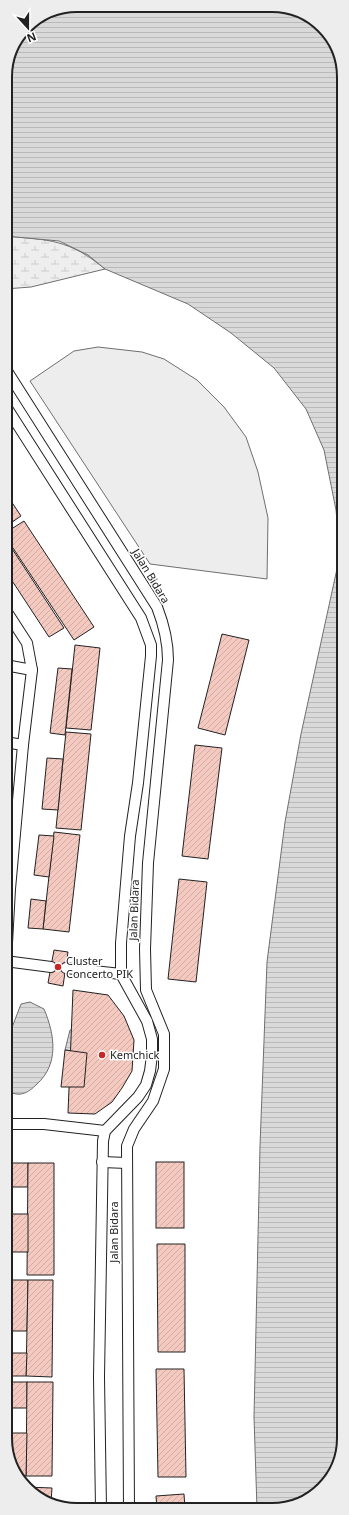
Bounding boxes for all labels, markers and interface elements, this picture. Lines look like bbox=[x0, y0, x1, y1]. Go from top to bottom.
north arrow bbox=[8, 8, 48, 48]
text: N bbox=[25, 29, 39, 46]
street label: Jalan Bidara bbox=[129, 545, 174, 606]
street label: Jalan Bidara bbox=[125, 879, 142, 942]
place label: Cluster Concerto PIK bbox=[66, 953, 133, 981]
marker: Cluster Concerto PIK bbox=[53, 962, 63, 972]
place label: Kemchick bbox=[110, 1047, 159, 1062]
marker: Kemchick bbox=[97, 1050, 107, 1060]
street label: Jalan Bidara bbox=[106, 1201, 121, 1264]

